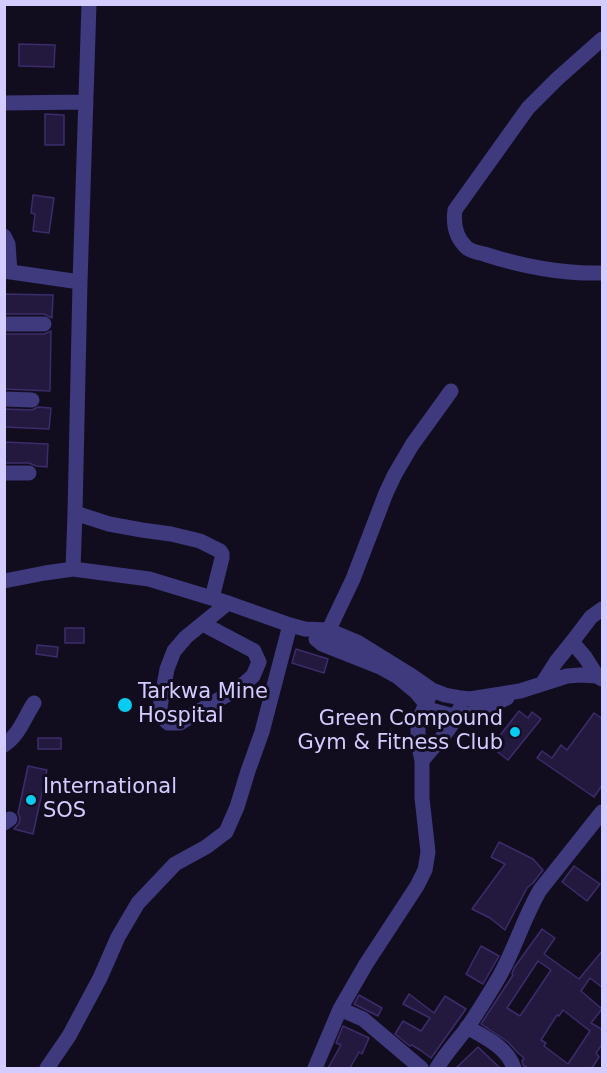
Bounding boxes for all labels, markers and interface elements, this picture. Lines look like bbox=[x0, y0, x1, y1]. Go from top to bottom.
place label: Tarkwa Mine Hospital bbox=[138, 680, 268, 730]
marker: Tarkwa Mine Hospital bbox=[116, 696, 134, 714]
place label: Green Compound Gym & Fitness Club bbox=[298, 707, 503, 757]
marker: Green Compound Gym & Fitness Club bbox=[508, 725, 522, 739]
place label: International SOS bbox=[43, 775, 177, 825]
marker: International SOS bbox=[24, 793, 38, 807]

